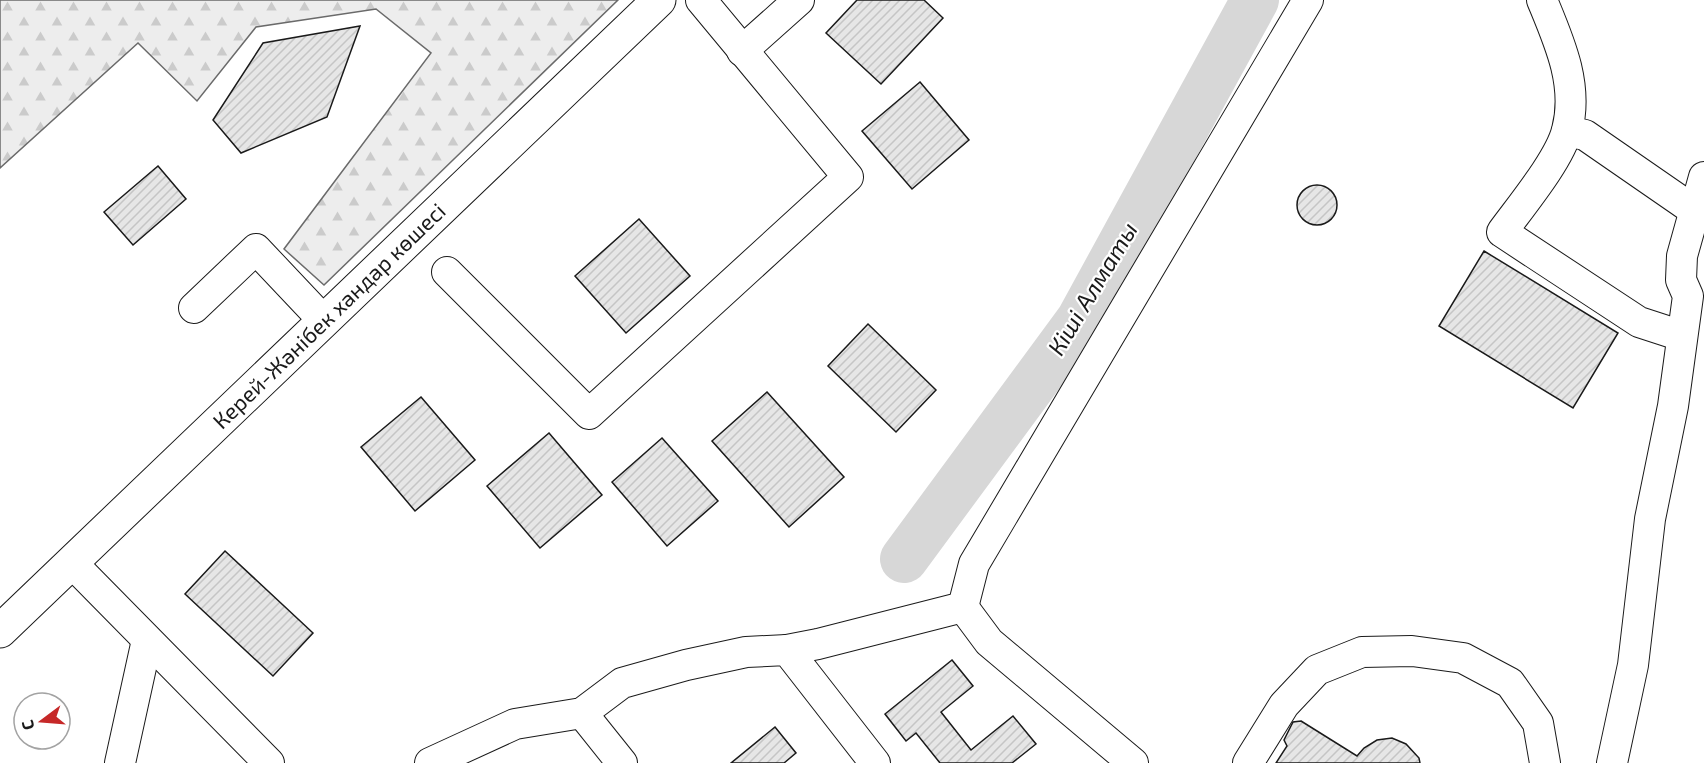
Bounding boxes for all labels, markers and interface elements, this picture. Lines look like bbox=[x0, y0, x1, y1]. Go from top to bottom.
street label: Керей-Жәнібек хандар көшесі bbox=[207, 197, 450, 433]
water label: Кіші Алматы bbox=[1041, 216, 1143, 360]
north arrow bbox=[12, 691, 72, 751]
text: С bbox=[17, 718, 38, 732]

